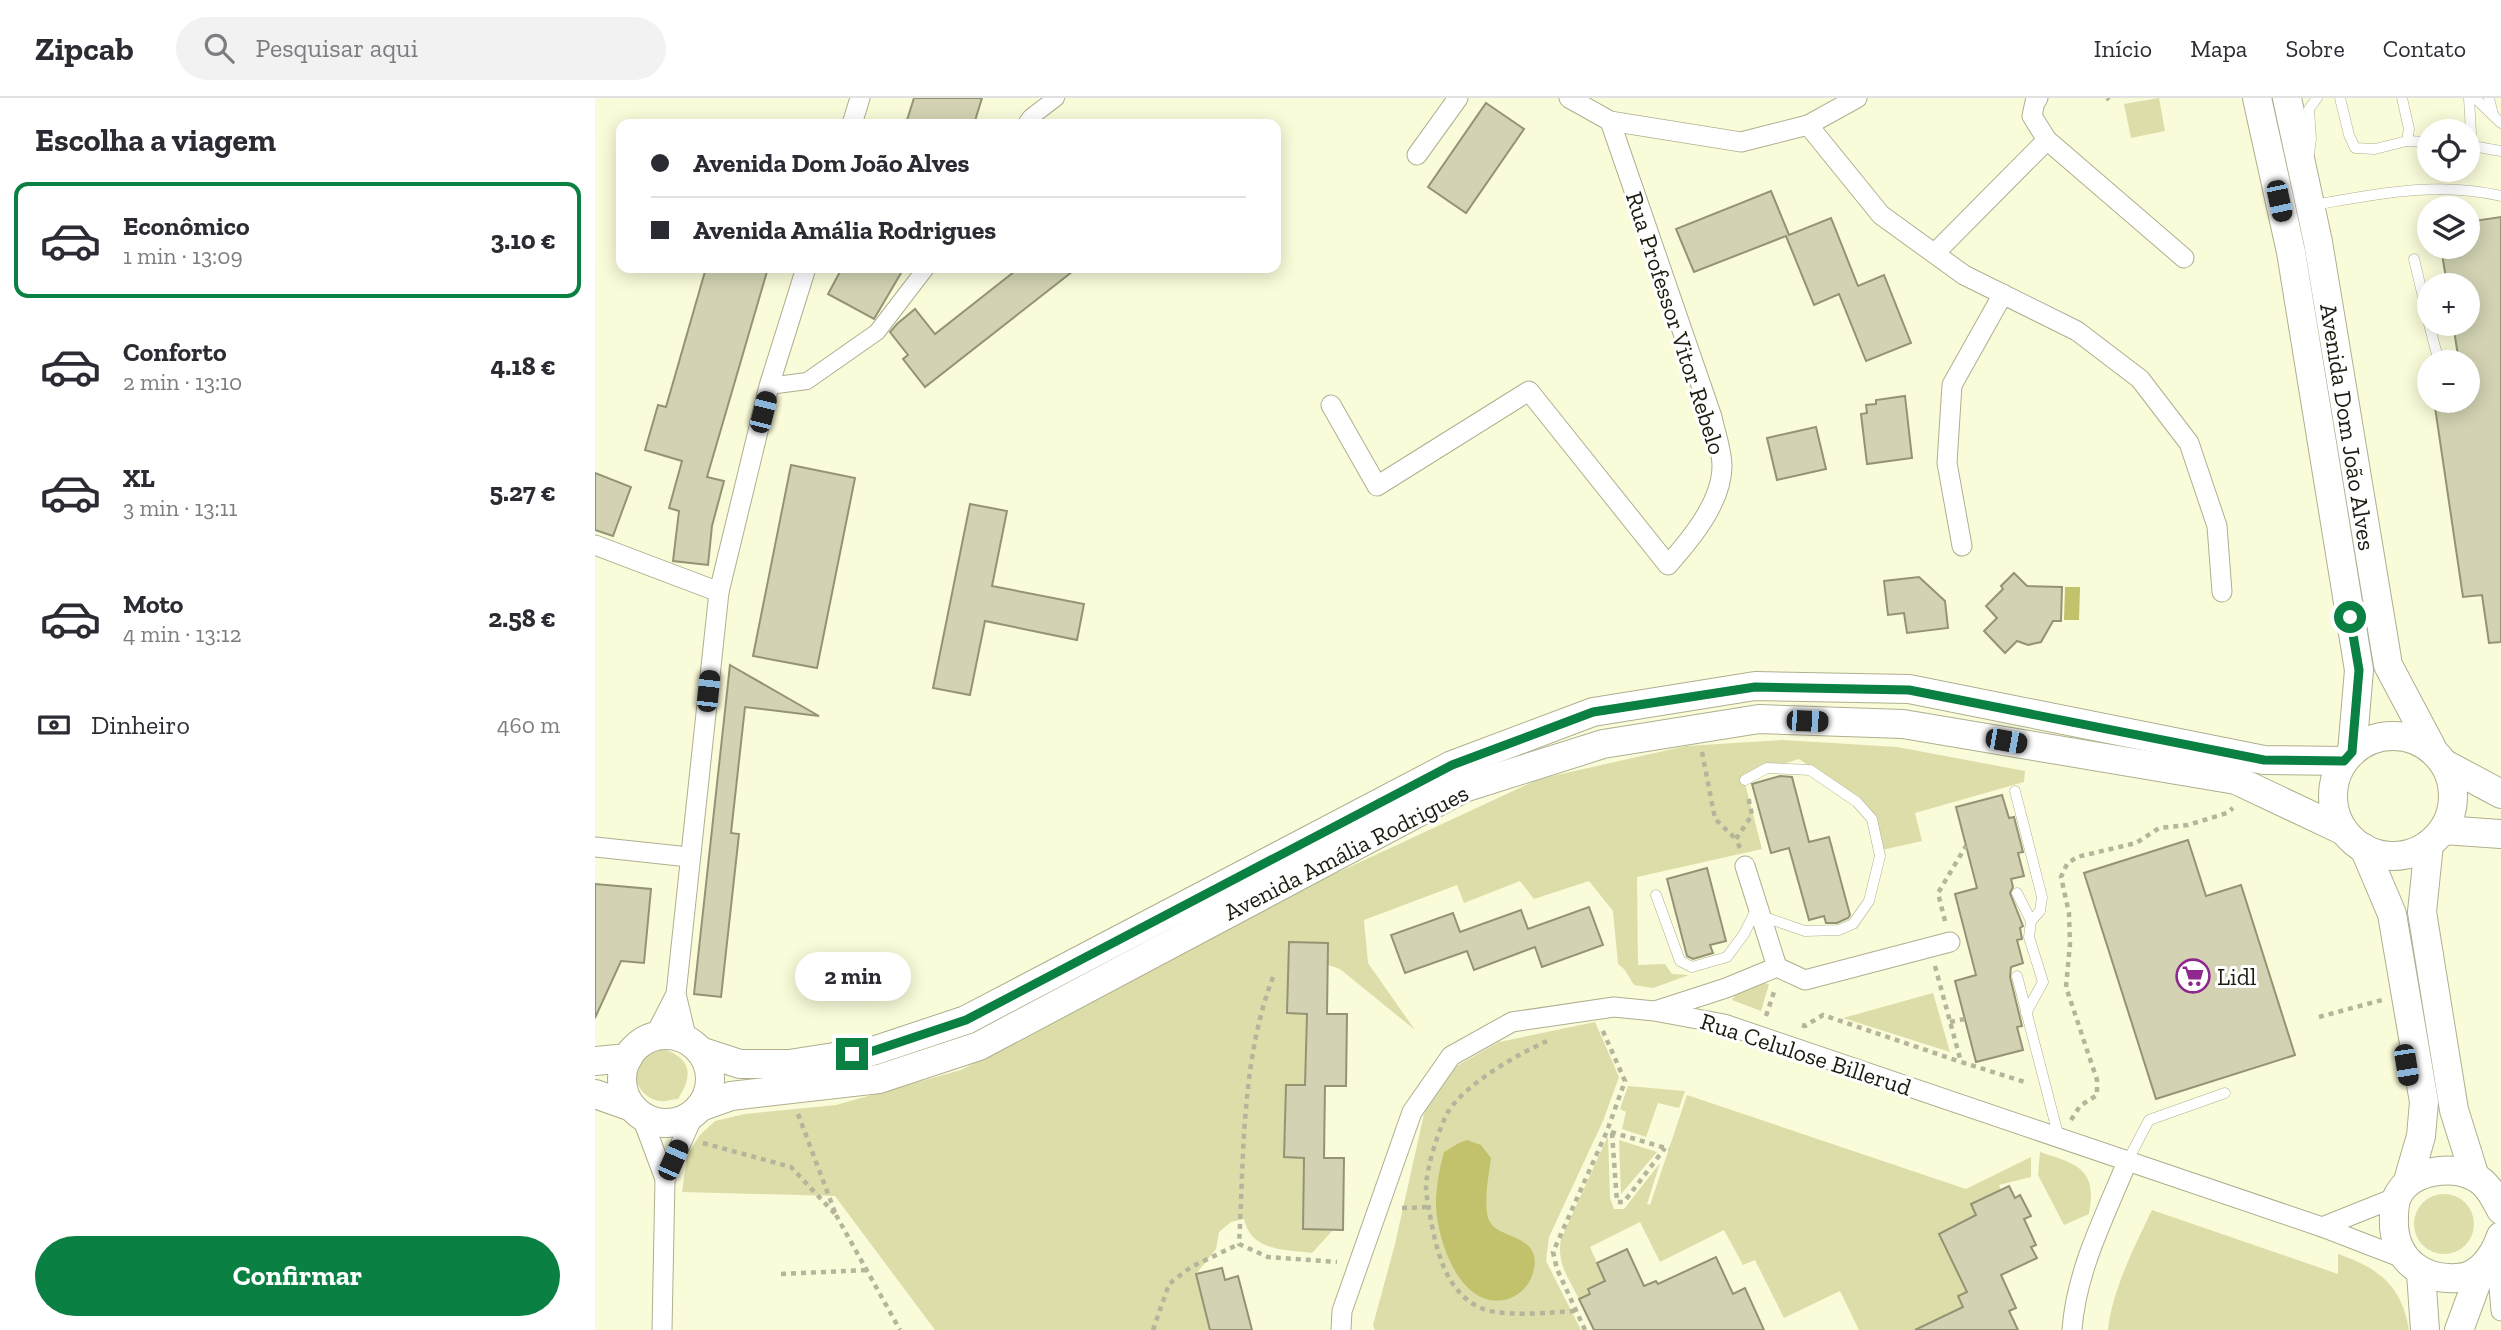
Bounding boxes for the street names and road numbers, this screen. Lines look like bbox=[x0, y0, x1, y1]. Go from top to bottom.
street label: Rua Professor Vitor Rebelo bbox=[1620, 188, 1732, 458]
street label: Avenida Dom João Alves bbox=[2314, 301, 2382, 553]
street label: Avenida Amália Rodrigues bbox=[1219, 778, 1473, 926]
street label: Rua Celulose Billerud bbox=[1697, 1006, 1915, 1102]

